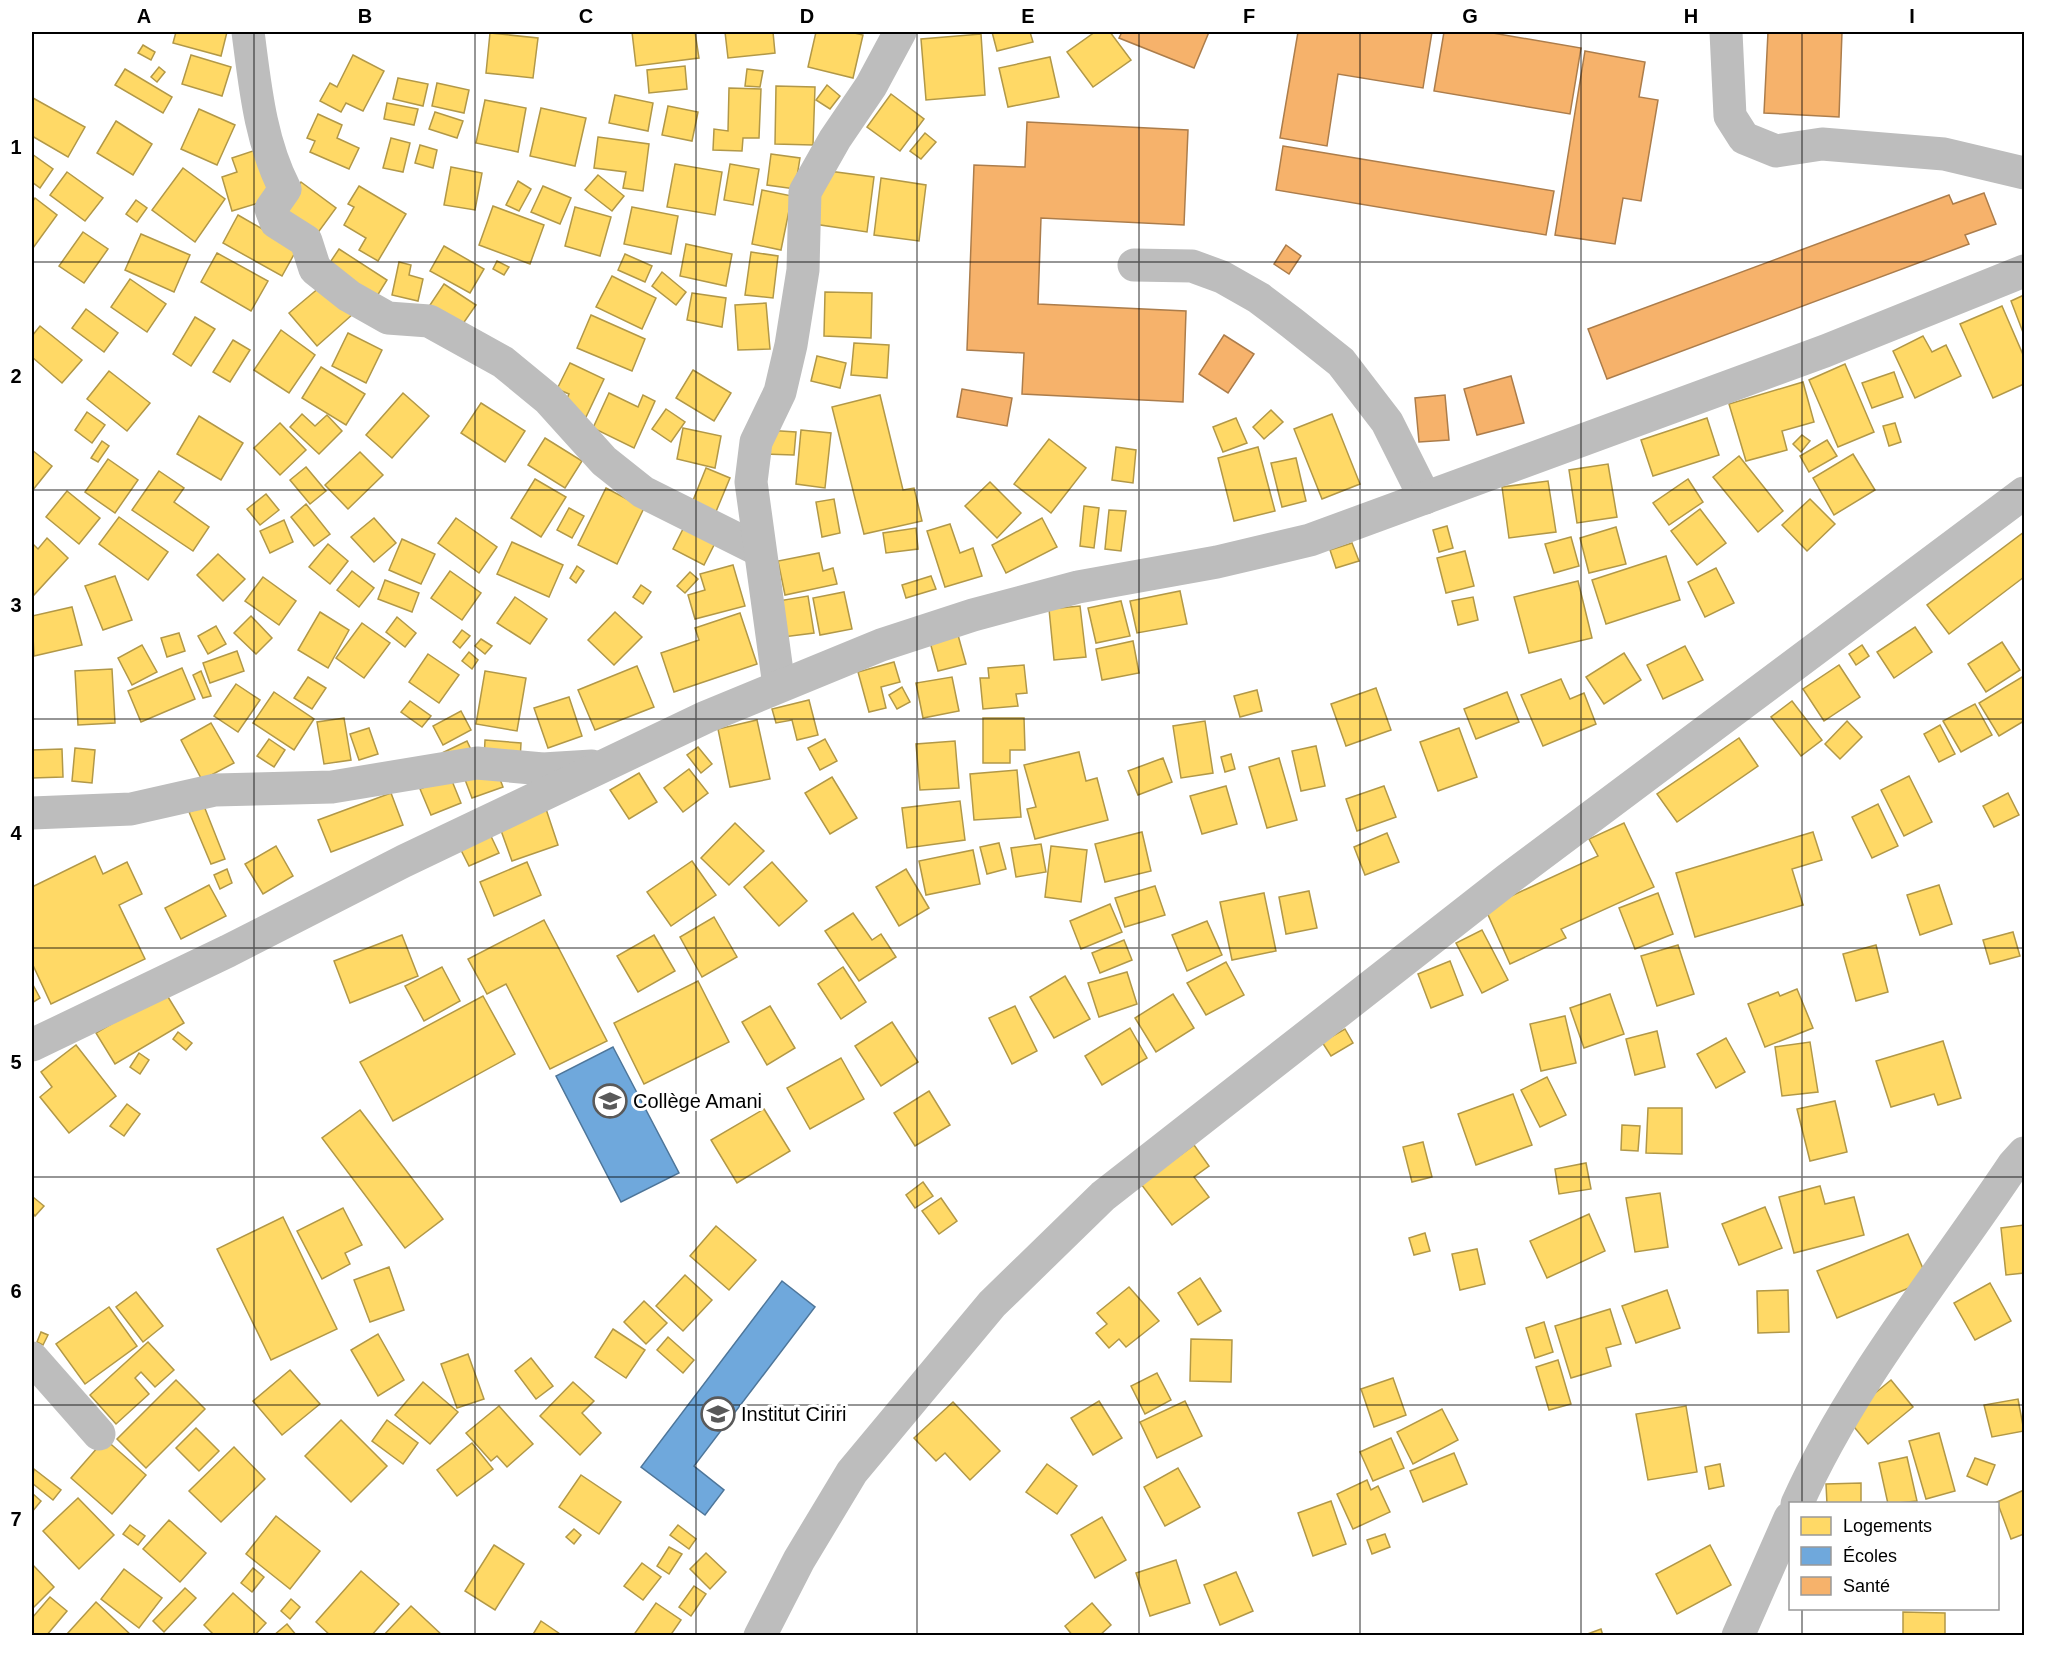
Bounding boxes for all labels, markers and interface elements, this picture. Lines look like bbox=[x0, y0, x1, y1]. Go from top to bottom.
text: A bbox=[137, 5, 151, 27]
text: B bbox=[358, 5, 372, 27]
text: C bbox=[579, 5, 593, 27]
text: D bbox=[800, 5, 814, 27]
text: E bbox=[1021, 5, 1035, 27]
text: F bbox=[1243, 5, 1255, 27]
text: G bbox=[1462, 5, 1478, 27]
text: H bbox=[1684, 5, 1698, 27]
text: I bbox=[1909, 5, 1915, 27]
text: 1 bbox=[10, 136, 22, 158]
text: 2 bbox=[10, 365, 22, 387]
text: 3 bbox=[10, 594, 22, 616]
text: 4 bbox=[10, 822, 22, 844]
text: 5 bbox=[10, 1051, 22, 1073]
school or university icon: Collège Amani bbox=[592, 1083, 628, 1119]
place label: Collège Amani bbox=[633, 1090, 762, 1112]
text: 6 bbox=[10, 1280, 22, 1302]
school or university icon: Institut Ciriri bbox=[700, 1396, 736, 1432]
place label: Institut Ciriri bbox=[741, 1403, 847, 1425]
legend bbox=[1789, 1502, 1999, 1610]
text: 7 bbox=[10, 1508, 22, 1530]
text: Logements bbox=[1843, 1516, 1932, 1536]
text: Écoles bbox=[1843, 1546, 1897, 1566]
text: Santé bbox=[1843, 1576, 1890, 1596]

